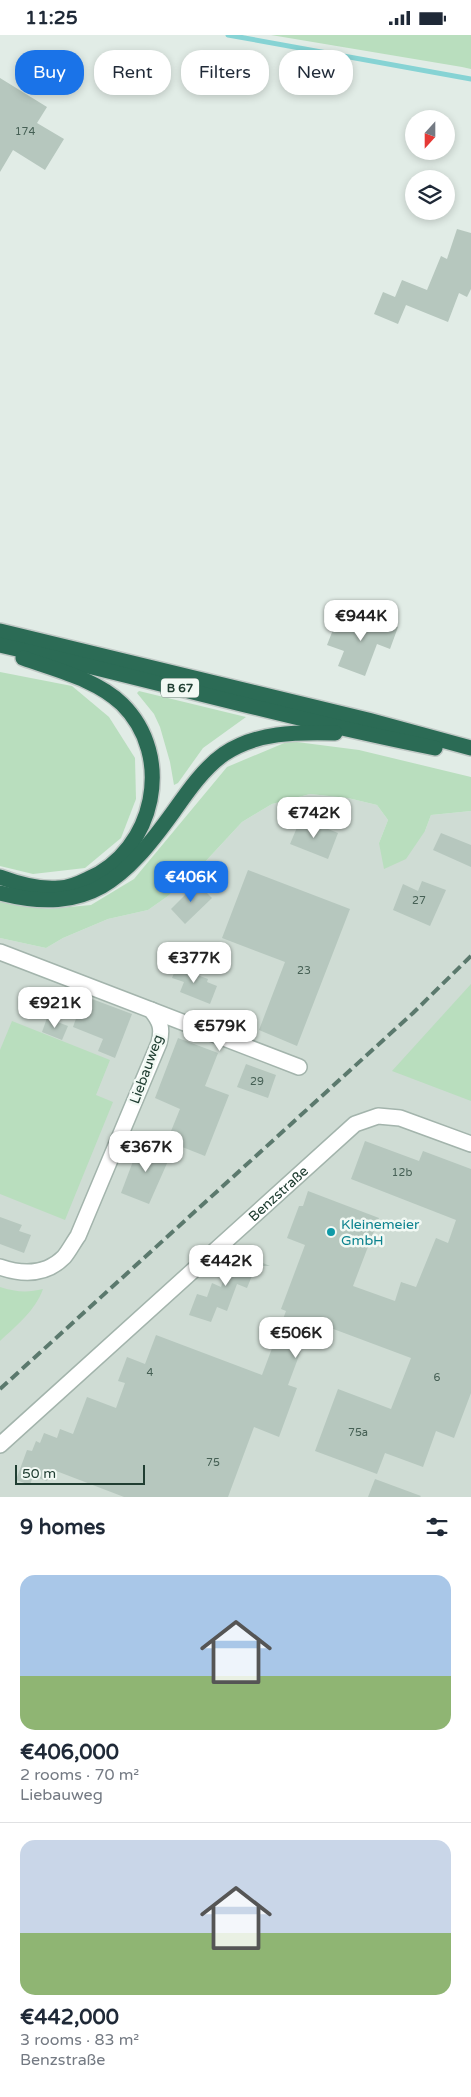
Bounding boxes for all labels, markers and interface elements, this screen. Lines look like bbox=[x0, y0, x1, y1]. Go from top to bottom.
text: 11:25 bbox=[25, 7, 78, 29]
chip: Buy bbox=[15, 50, 84, 95]
chip: Rent bbox=[94, 50, 171, 95]
chip: Filters bbox=[181, 50, 269, 95]
chip: New bbox=[279, 50, 353, 95]
north arrow bbox=[405, 110, 455, 160]
map controls bbox=[405, 110, 455, 220]
house number: 174 bbox=[15, 125, 35, 138]
button: layers bbox=[405, 170, 455, 220]
pin: €944K bbox=[326, 599, 396, 642]
text: €944K bbox=[335, 606, 387, 626]
road number: B 67 bbox=[161, 679, 199, 697]
pin: €742K bbox=[279, 797, 349, 839]
text: €742K bbox=[288, 803, 340, 823]
pin: €406K bbox=[156, 861, 226, 903]
text: €406K bbox=[165, 867, 217, 887]
house number: 27 bbox=[412, 894, 426, 907]
pin: €377K bbox=[159, 941, 229, 984]
text: €377K bbox=[168, 948, 220, 968]
house number: 23 bbox=[297, 964, 311, 977]
pin: €921K bbox=[20, 987, 90, 1029]
text: €921K bbox=[29, 993, 81, 1013]
pin: €579K bbox=[185, 1009, 255, 1052]
text: €579K bbox=[194, 1016, 246, 1036]
street label: Liebauweg bbox=[126, 1032, 167, 1106]
house number: 29 bbox=[250, 1075, 264, 1088]
pin: €367K bbox=[111, 1131, 181, 1173]
text: €367K bbox=[120, 1137, 172, 1157]
street label: Benzstraße bbox=[245, 1162, 312, 1225]
house number: 12b bbox=[392, 1166, 412, 1179]
place label: Kleinemeier GmbH bbox=[341, 1216, 420, 1249]
marker: Kleinemeier GmbH bbox=[325, 1226, 337, 1238]
pin: €442K bbox=[191, 1245, 261, 1287]
text: €442K bbox=[200, 1251, 252, 1271]
pin: €506K bbox=[261, 1317, 331, 1359]
text: €506K bbox=[270, 1323, 322, 1343]
house number: 4 bbox=[147, 1366, 154, 1379]
house number: 6 bbox=[434, 1371, 441, 1384]
house number: 75a bbox=[348, 1426, 368, 1439]
house number: 75 bbox=[206, 1456, 220, 1469]
scale bar bbox=[15, 1462, 145, 1485]
text: 50 m bbox=[22, 1465, 56, 1482]
icon: filters bbox=[423, 1513, 451, 1541]
text: 9 homes bbox=[20, 1515, 105, 1540]
icon: home bbox=[191, 1607, 281, 1697]
text: €406,000 bbox=[20, 1740, 119, 1765]
text: 2 rooms · 70 m² bbox=[20, 1765, 139, 1785]
text: Liebauweg bbox=[20, 1785, 103, 1805]
icon: home bbox=[191, 1873, 281, 1963]
text: €442,000 bbox=[20, 2005, 119, 2030]
text: 3 rooms · 83 m² bbox=[20, 2030, 139, 2050]
text: Benzstraße bbox=[20, 2050, 105, 2070]

